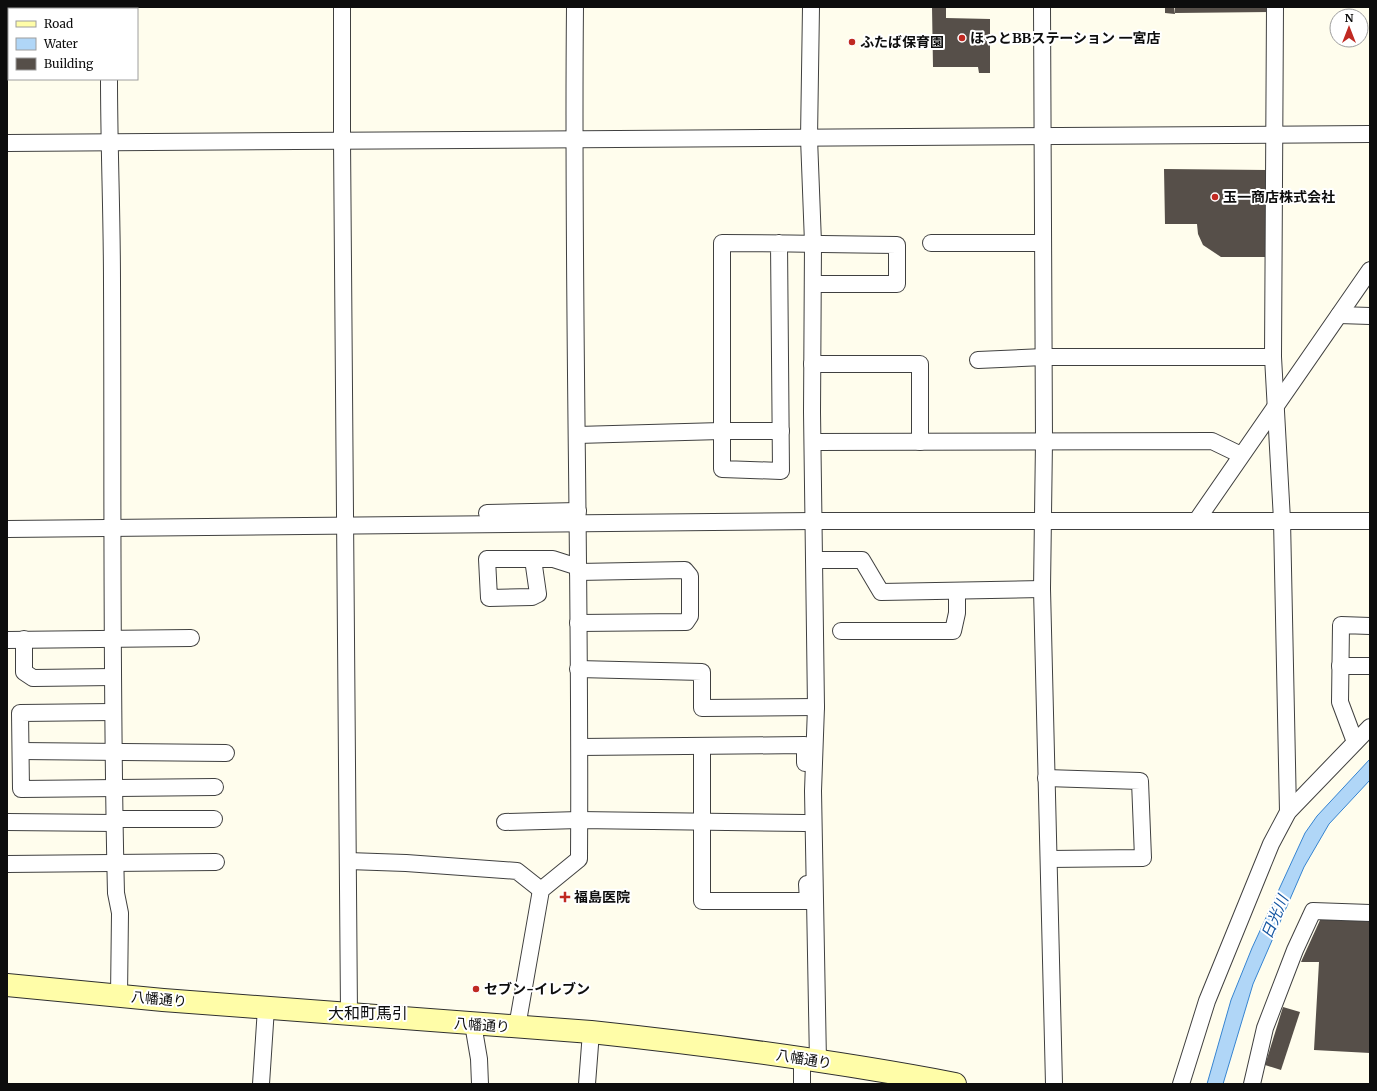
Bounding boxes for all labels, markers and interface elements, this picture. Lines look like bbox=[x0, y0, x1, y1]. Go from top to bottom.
legend bbox=[8, 8, 138, 80]
north arrow bbox=[1329, 8, 1369, 48]
text: N bbox=[1345, 11, 1354, 25]
text: Road bbox=[44, 16, 73, 31]
place label: ほっとBBステーション 一宮店 bbox=[970, 29, 1160, 47]
place label: ふたば保育園 bbox=[860, 33, 944, 51]
marker: ほっとBBステーション 一宮店 bbox=[957, 33, 967, 43]
text: Water bbox=[43, 36, 79, 51]
marker: ふたば保育園 bbox=[847, 37, 857, 47]
text: Building bbox=[44, 56, 94, 71]
place label: 玉一商店株式会社 bbox=[1223, 188, 1335, 206]
marker: 玉一商店株式会社 bbox=[1210, 192, 1220, 202]
place label: 福島医院 bbox=[574, 888, 630, 906]
marker: 福島医院 bbox=[559, 891, 571, 903]
water label: 日光川 bbox=[1257, 891, 1293, 941]
place label: セブン-イレブン bbox=[484, 980, 590, 998]
marker: セブン-イレブン bbox=[471, 984, 481, 994]
street label: 八幡通り bbox=[130, 988, 188, 1010]
district label: 大和町馬引 bbox=[328, 1003, 408, 1023]
street label: 八幡通り bbox=[453, 1014, 511, 1036]
street label: 八幡通り bbox=[775, 1046, 833, 1072]

